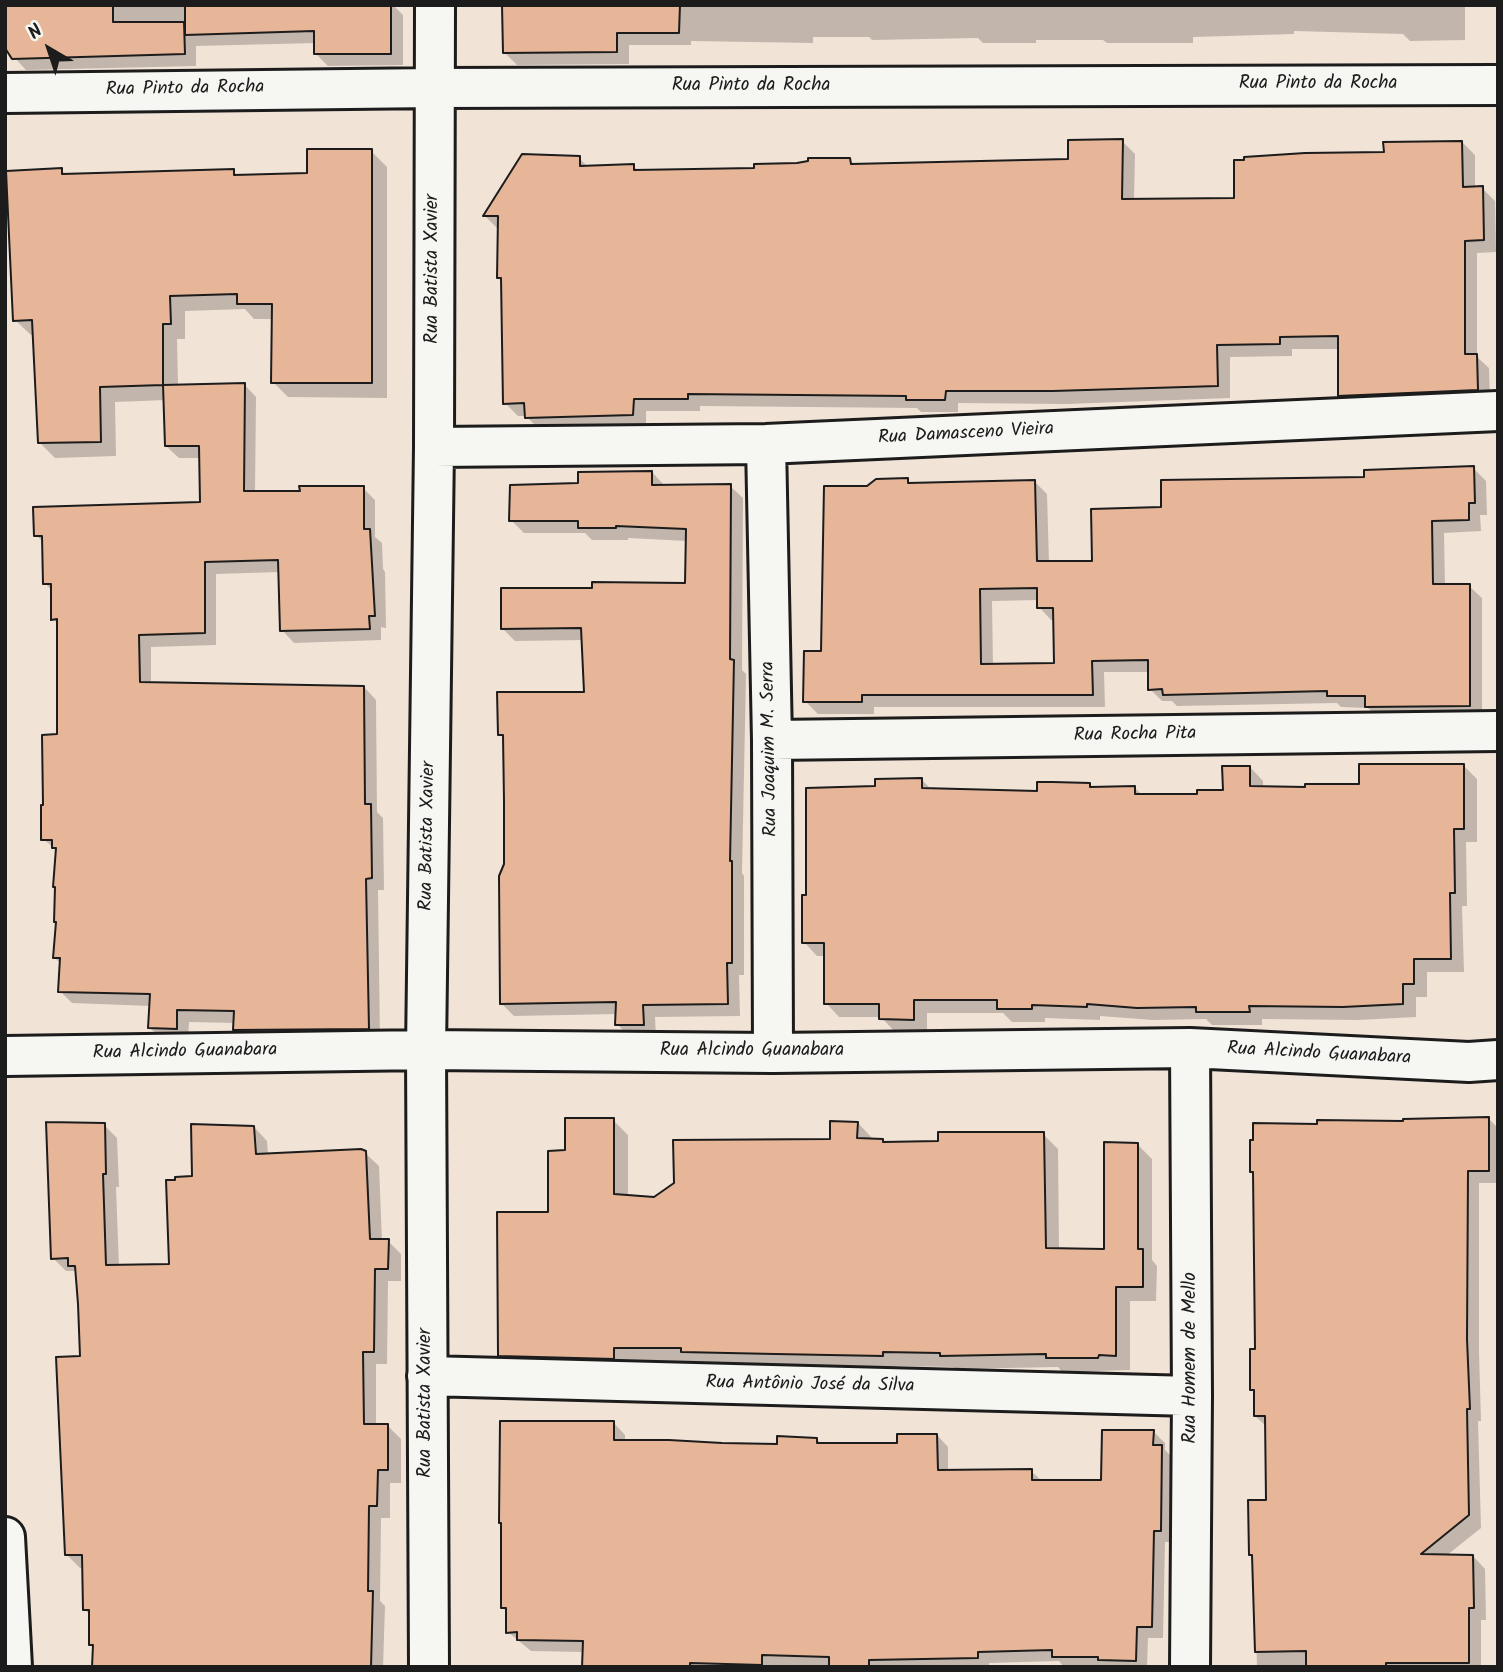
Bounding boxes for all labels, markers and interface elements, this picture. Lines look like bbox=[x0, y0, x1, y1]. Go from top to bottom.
north arrow bbox=[14, 14, 84, 84]
text: N bbox=[22, 17, 50, 48]
street label: Rua Pinto da Rocha bbox=[1239, 74, 1397, 96]
street label: Rua Pinto da Rocha bbox=[672, 76, 830, 98]
street label: Rua Pinto da Rocha bbox=[106, 77, 264, 103]
street label: Rua Batista Xavier bbox=[423, 194, 445, 344]
street label: Rua Damasceno Vieira bbox=[877, 419, 1055, 451]
street label: Rua Joaquim M. Serra bbox=[758, 661, 784, 837]
street label: Rua Rocha Pita bbox=[1073, 724, 1197, 748]
street label: Rua Batista Xavier bbox=[416, 761, 442, 911]
street label: Rua Alcindo Guanabara bbox=[1226, 1039, 1412, 1071]
street label: Rua Alcindo Guanabara bbox=[93, 1040, 277, 1066]
street label: Rua Alcindo Guanabara bbox=[660, 1041, 844, 1063]
street label: Rua Homem de Mello bbox=[1181, 1272, 1203, 1444]
street label: Rua Batista Xavier bbox=[416, 1328, 438, 1478]
street label: Rua Antônio José da Silva bbox=[705, 1373, 915, 1399]

